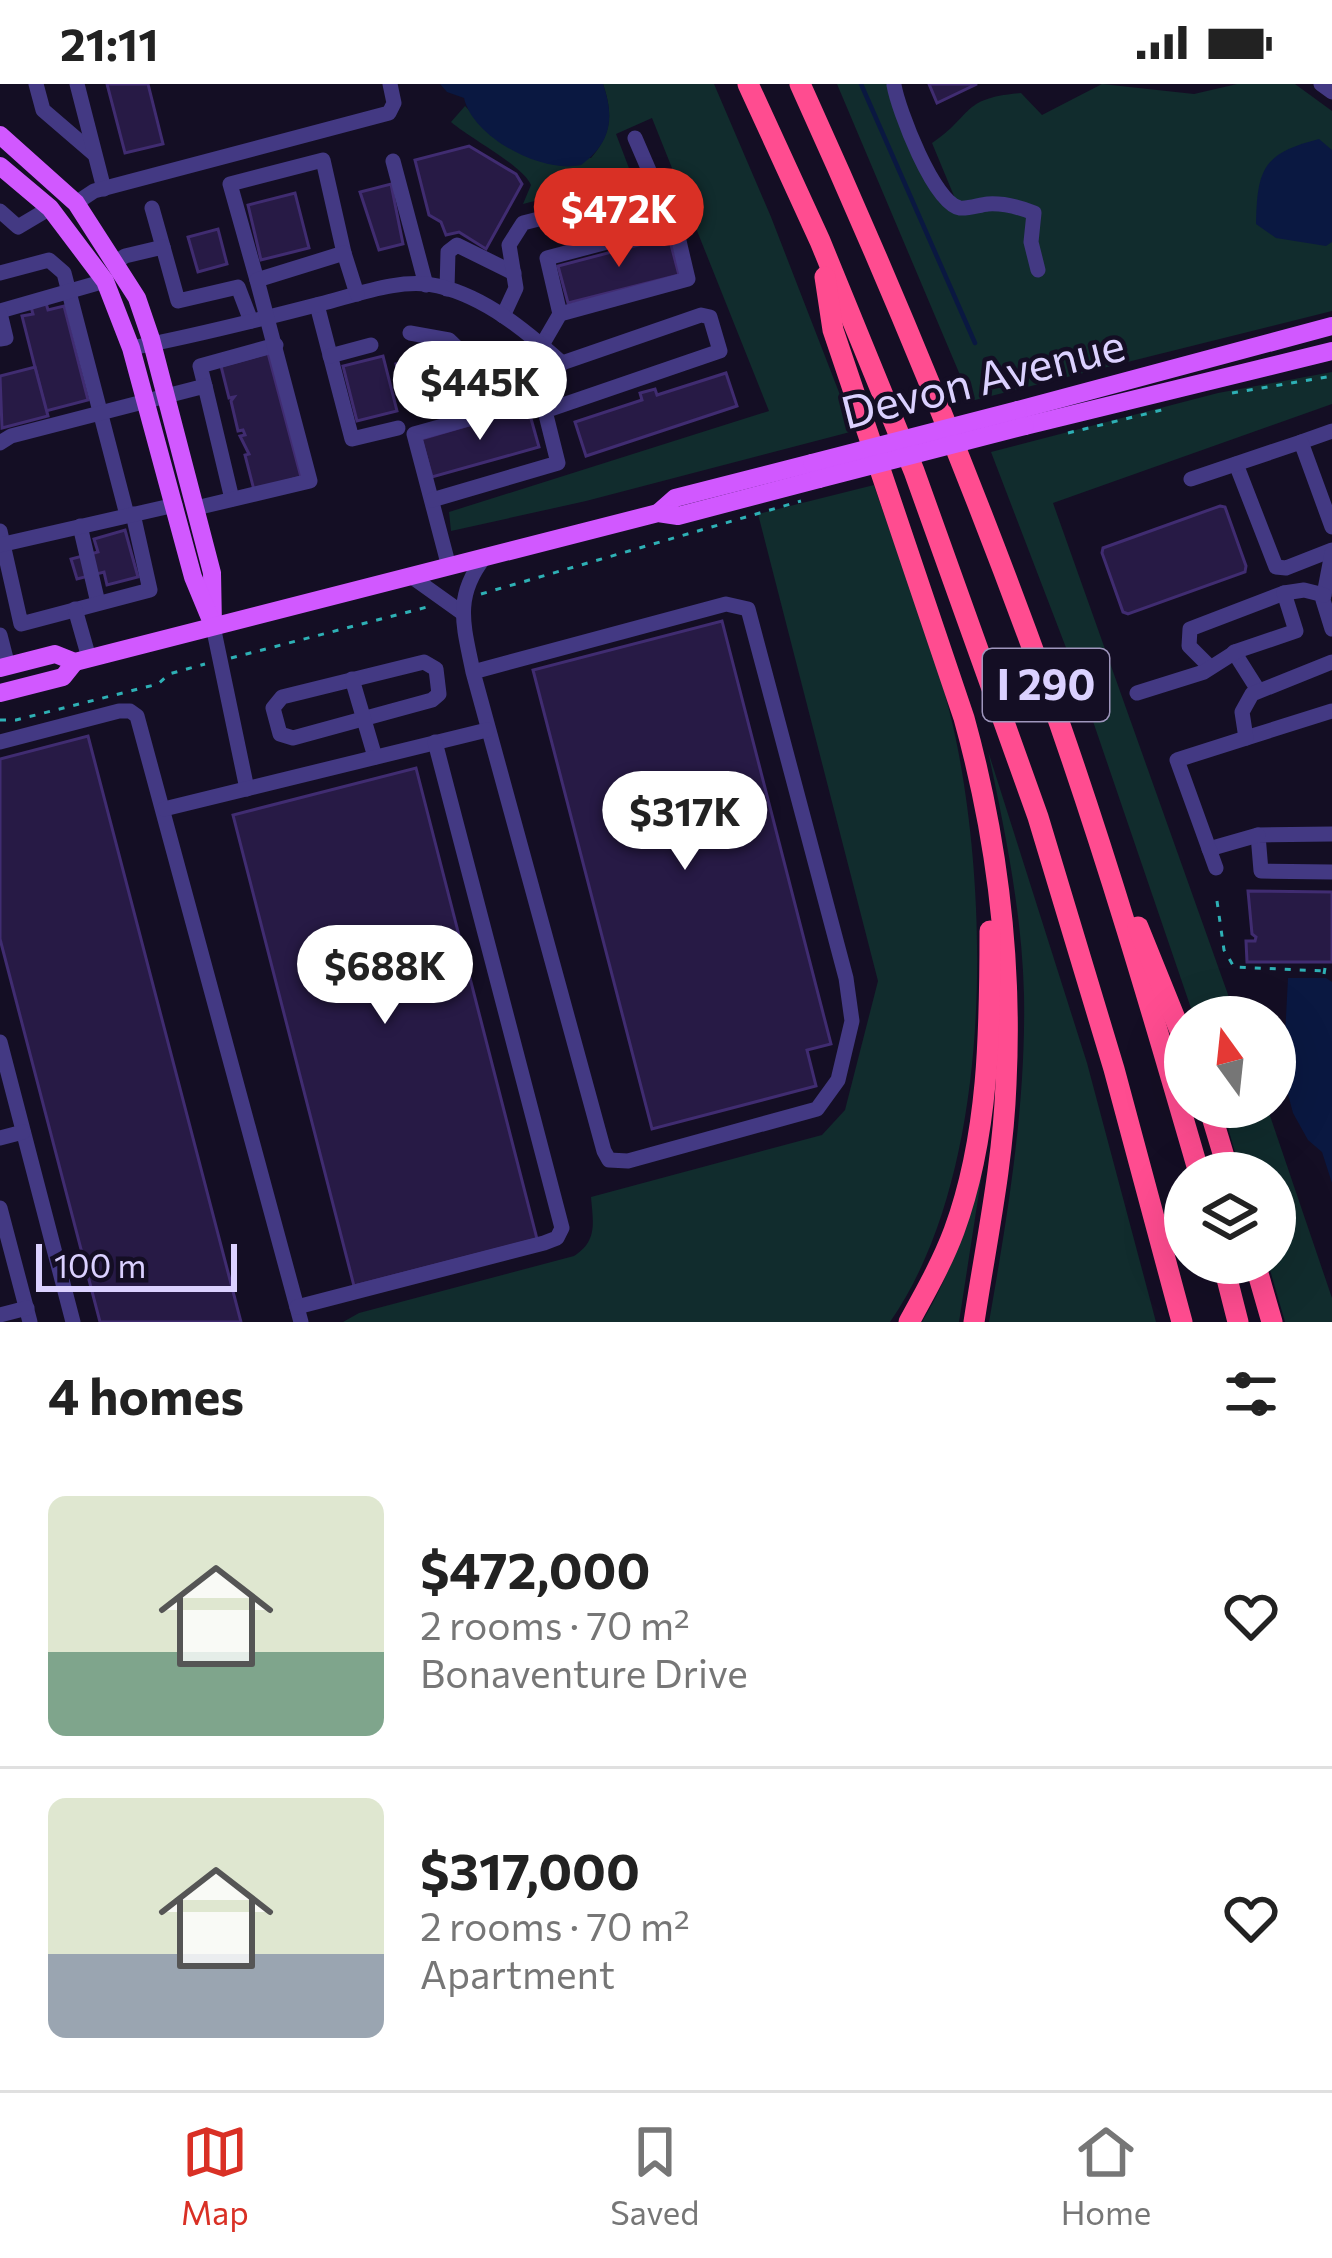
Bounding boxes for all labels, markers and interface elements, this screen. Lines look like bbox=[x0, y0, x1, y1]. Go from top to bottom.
text: 21:11 bbox=[60, 15, 159, 70]
pin: $472K bbox=[535, 168, 703, 270]
text: $472K bbox=[561, 183, 677, 231]
street label: Devon Avenue bbox=[835, 315, 1130, 438]
pin: $445K bbox=[396, 341, 564, 443]
text: $445K bbox=[420, 356, 540, 404]
road number: I 290 bbox=[983, 649, 1109, 721]
pin: $317K bbox=[601, 771, 769, 873]
text: $317K bbox=[629, 786, 741, 834]
pin: $688K bbox=[301, 925, 469, 1027]
text: $688K bbox=[324, 940, 446, 988]
north arrow bbox=[1164, 996, 1296, 1128]
map controls bbox=[1164, 996, 1296, 1284]
button: layers bbox=[1164, 1152, 1296, 1284]
scale bar bbox=[36, 1238, 237, 1291]
text: 100 m bbox=[54, 1244, 146, 1285]
icon: filters bbox=[1218, 1361, 1284, 1427]
text: 4 homes bbox=[48, 1363, 244, 1426]
text: $472,000 bbox=[420, 1537, 650, 1600]
icon: home bbox=[144, 1544, 288, 1688]
icon: heart bbox=[1218, 1583, 1284, 1649]
text: 2 rooms · 70 m² bbox=[420, 1600, 690, 1648]
text: Bonaventure Drive bbox=[420, 1648, 748, 1696]
text: $317,000 bbox=[420, 1838, 640, 1901]
icon: home bbox=[144, 1846, 288, 1990]
icon: heart bbox=[1218, 1885, 1284, 1951]
text: 2 rooms · 70 m² bbox=[420, 1901, 690, 1949]
text: Apartment bbox=[420, 1949, 615, 1997]
tab: Map bbox=[181, 2119, 249, 2232]
tab: Saved bbox=[610, 2119, 699, 2232]
tab: Home bbox=[1061, 2119, 1151, 2232]

